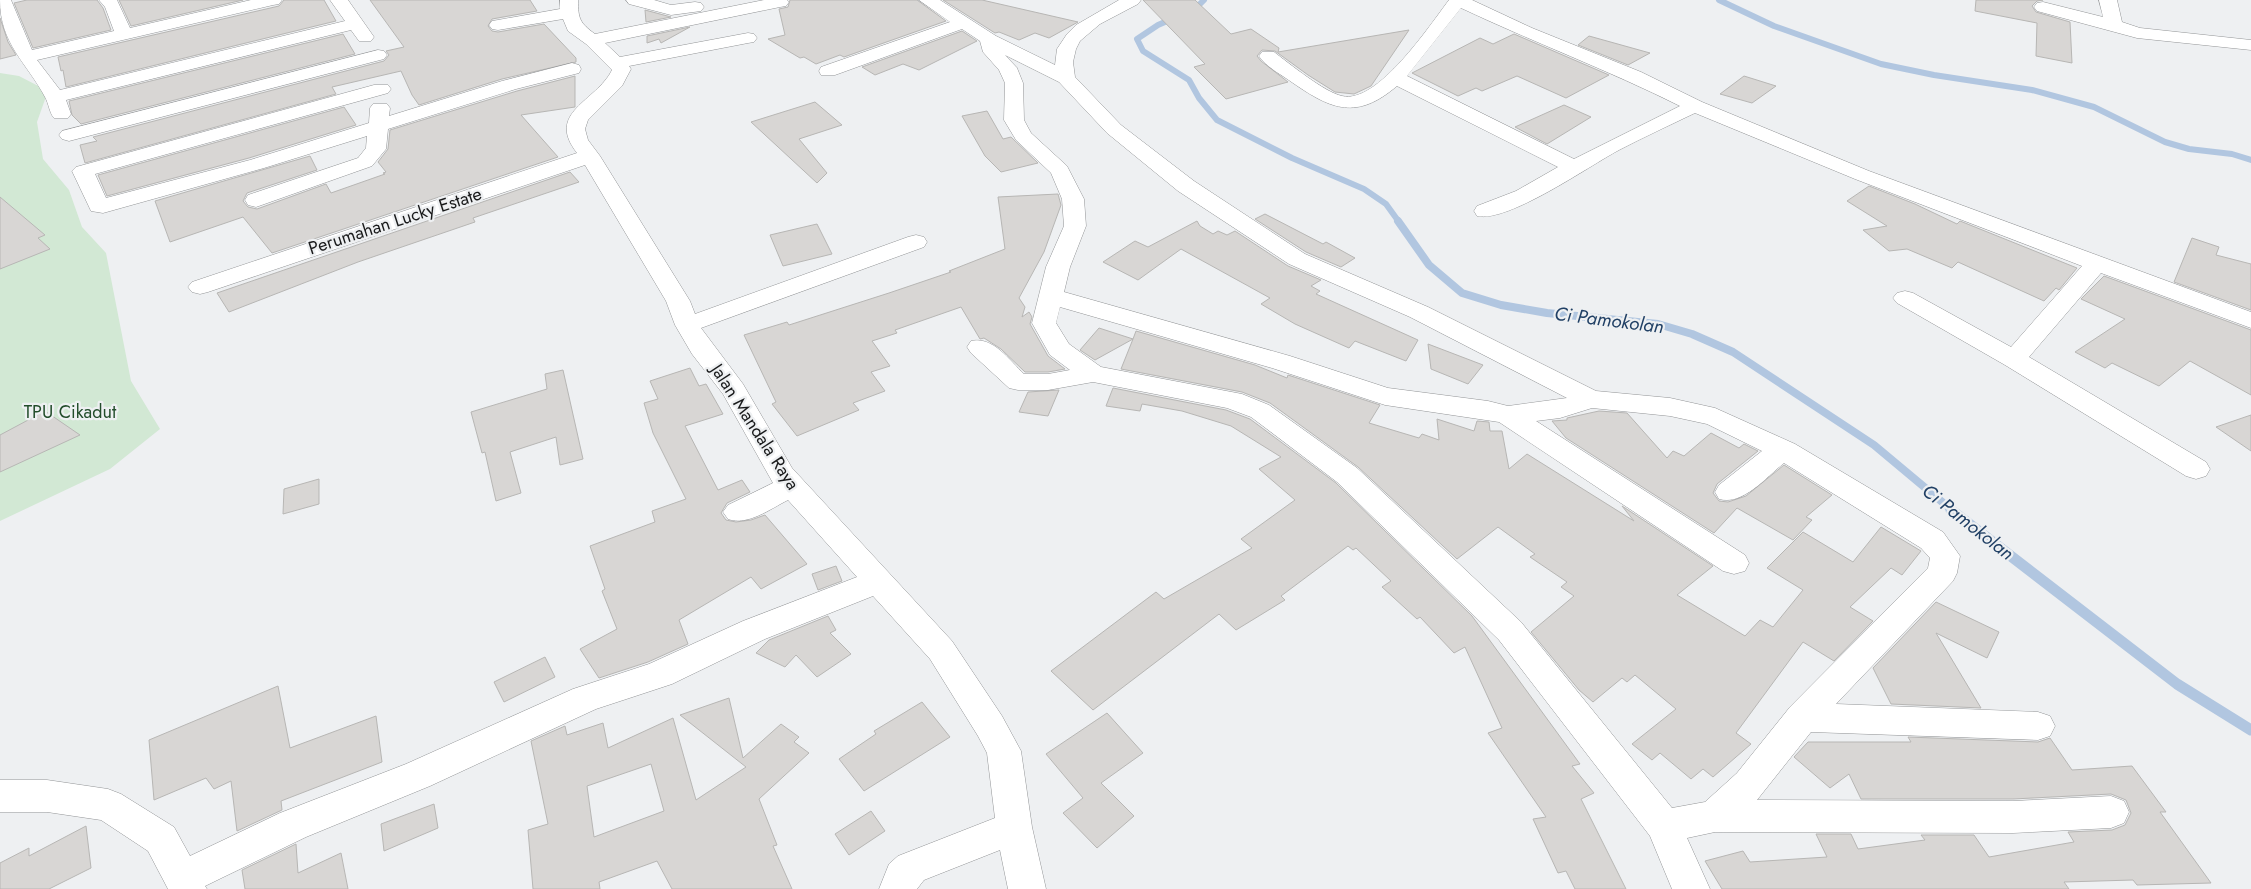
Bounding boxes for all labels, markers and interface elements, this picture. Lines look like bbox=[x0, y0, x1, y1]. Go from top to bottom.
street label: Perumahan Lucky Estate bbox=[305, 181, 485, 261]
water label: Ci Pamokolan bbox=[1553, 300, 1665, 340]
street label: Jalan Mandala Raya bbox=[703, 357, 806, 495]
park label: TPU Cikadut bbox=[24, 399, 117, 425]
water label: Ci Pamokolan bbox=[1916, 478, 2020, 566]

